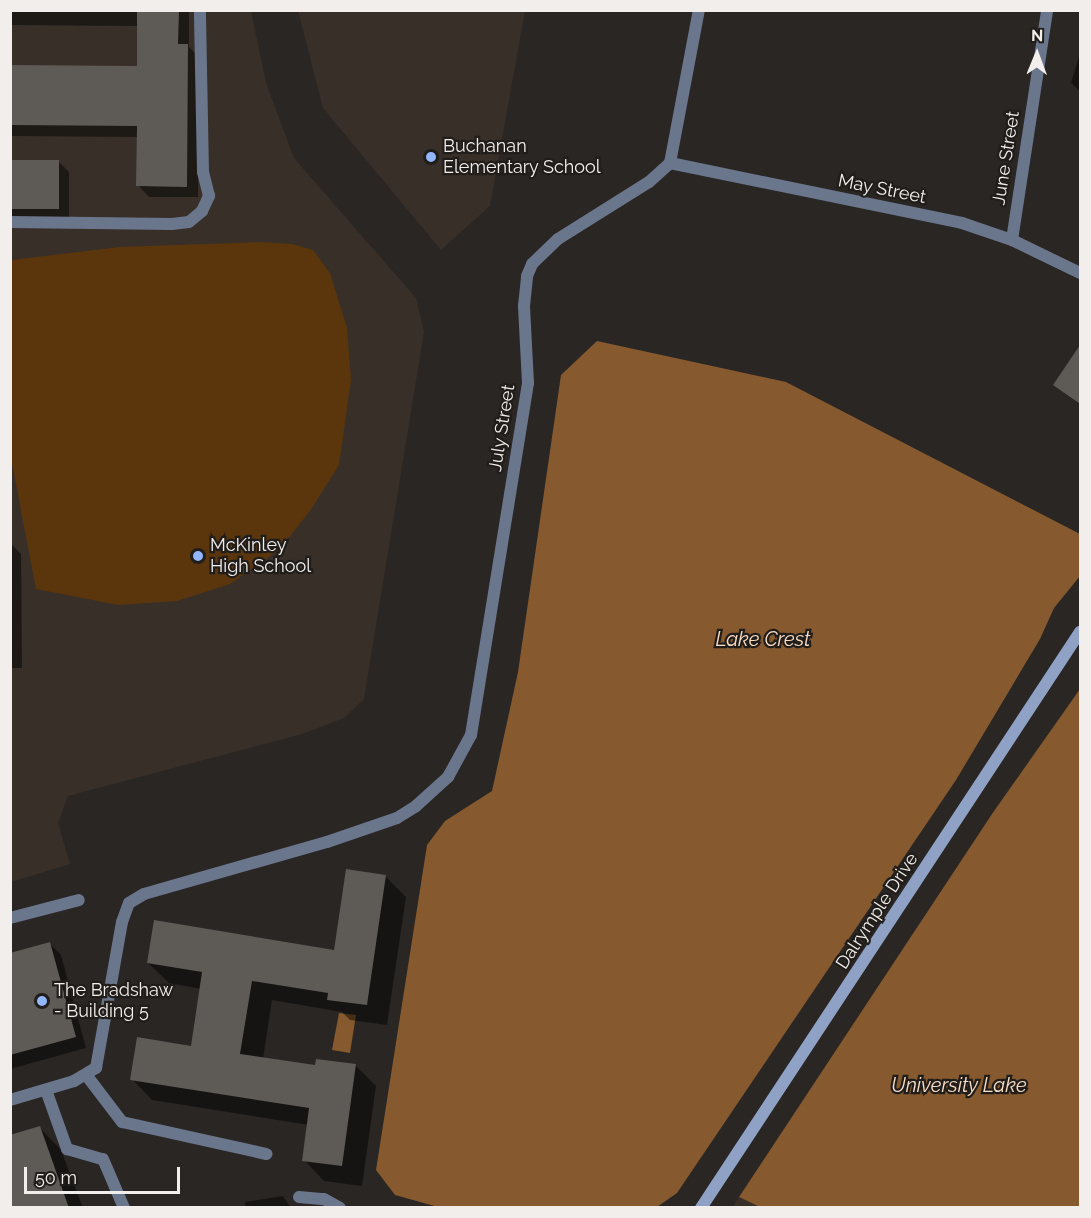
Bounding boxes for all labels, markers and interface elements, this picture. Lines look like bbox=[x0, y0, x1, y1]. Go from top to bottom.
north arrow bbox=[1007, 24, 1067, 84]
text: N bbox=[1031, 26, 1044, 45]
street label: June Street bbox=[988, 109, 1024, 207]
place label: Buchanan Elementary School bbox=[443, 136, 601, 178]
marker: Buchanan Elementary School bbox=[424, 150, 438, 164]
street label: May Street bbox=[836, 170, 928, 208]
street label: July Street bbox=[484, 383, 520, 473]
place label: McKinley High School bbox=[210, 535, 311, 578]
marker: McKinley High School bbox=[191, 549, 205, 563]
water label: Lake Crest bbox=[715, 627, 811, 651]
street label: Dalrymple Drive bbox=[831, 849, 923, 973]
place label: The Bradshaw - Building 5 bbox=[54, 980, 173, 1022]
marker: The Bradshaw - Building 5 bbox=[35, 994, 49, 1008]
water label: University Lake bbox=[891, 1073, 1027, 1097]
scale bar bbox=[27, 1155, 183, 1193]
text: 50 m bbox=[35, 1167, 77, 1188]

